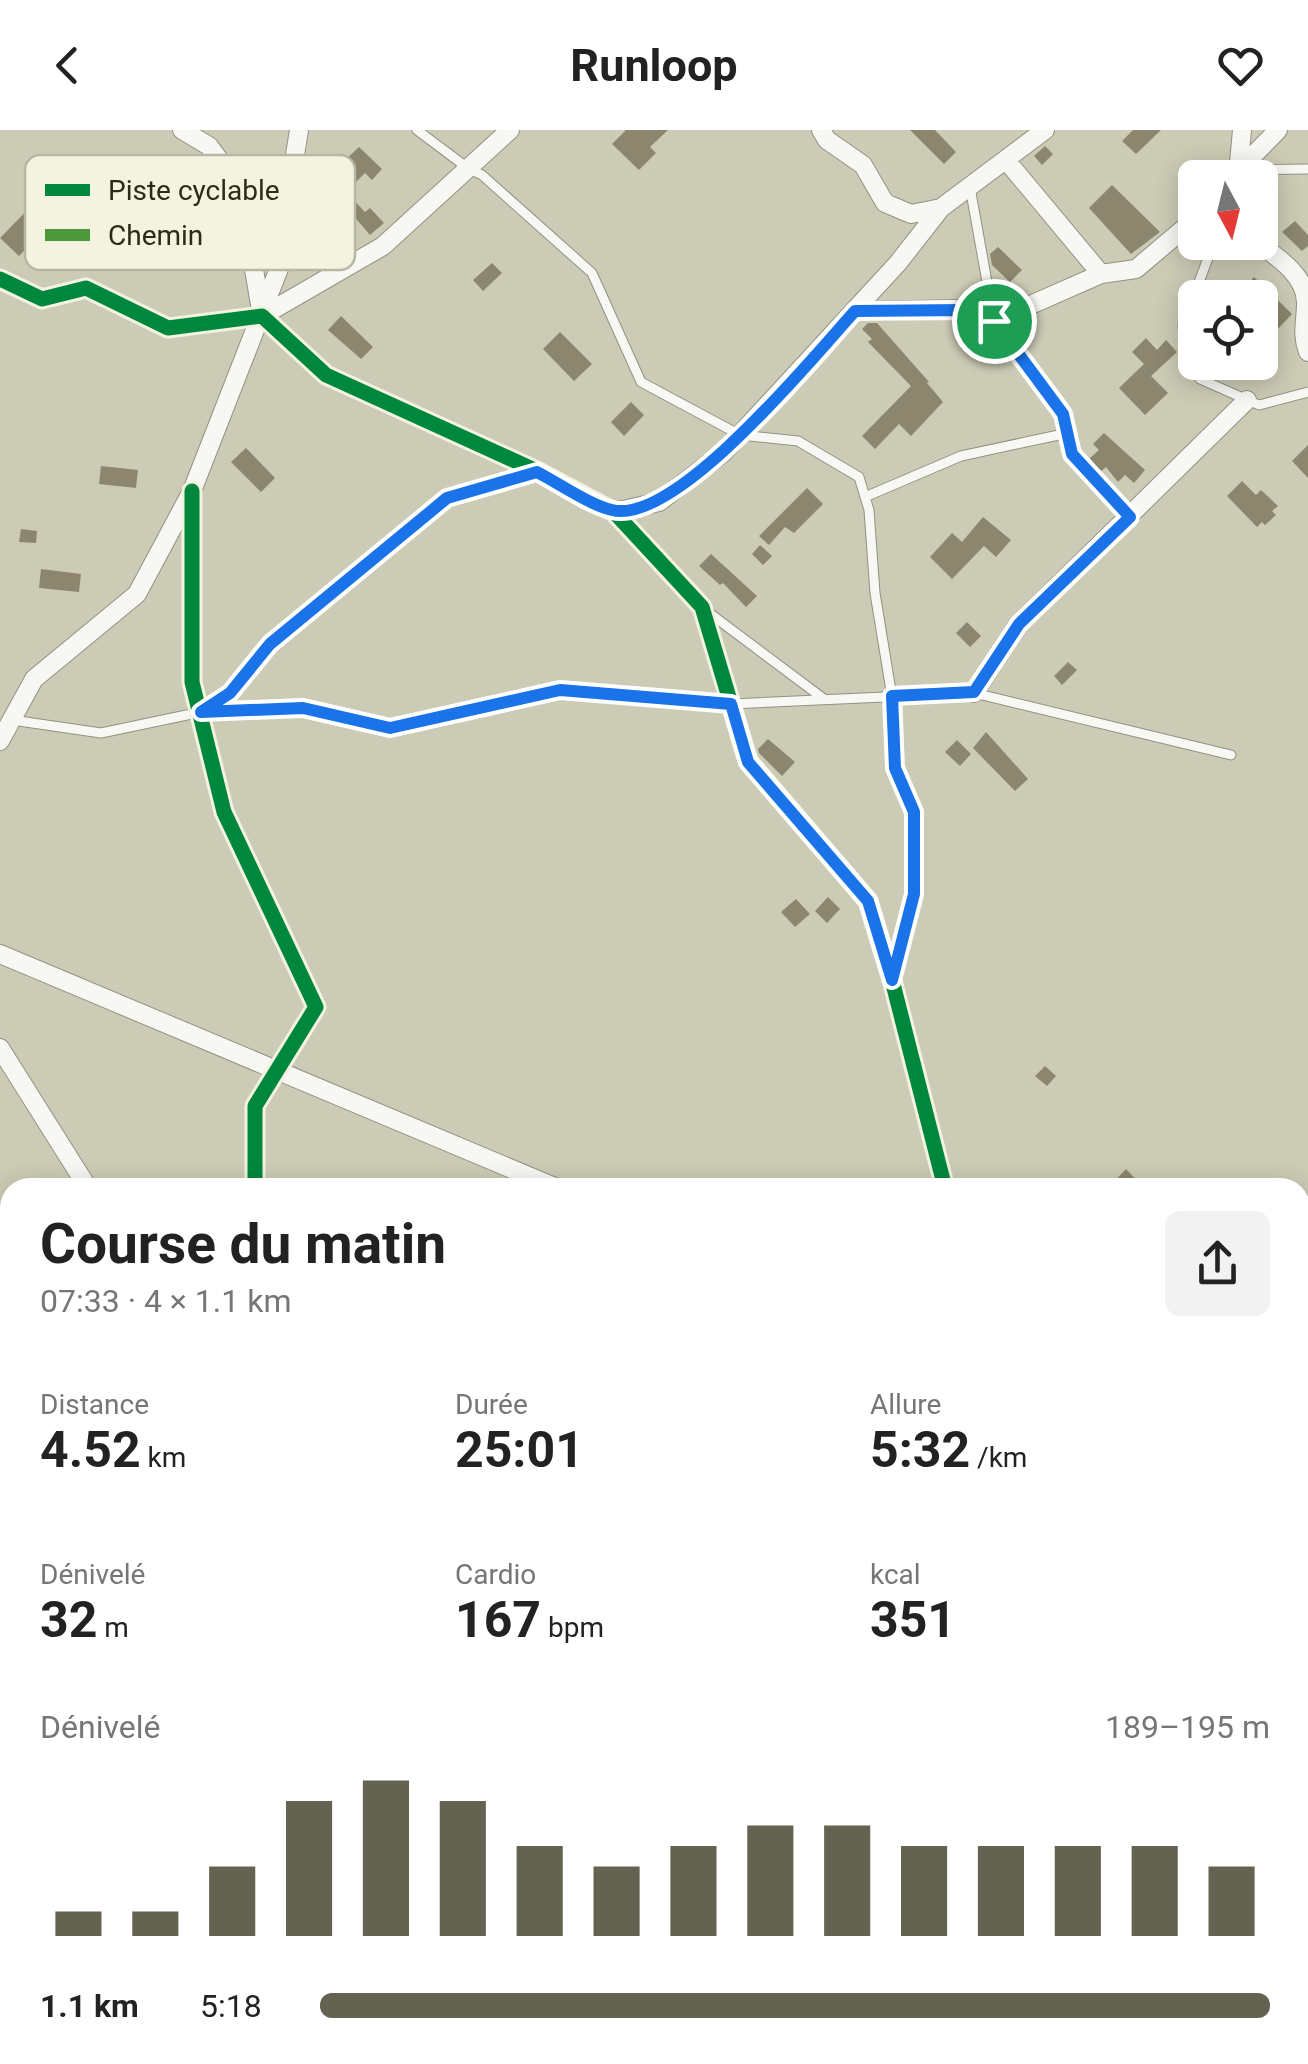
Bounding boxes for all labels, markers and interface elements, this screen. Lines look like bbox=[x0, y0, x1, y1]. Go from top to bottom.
icon: back bbox=[40, 38, 95, 93]
icon: heart bbox=[1213, 38, 1268, 93]
text: Runloop bbox=[570, 39, 738, 92]
legend bbox=[25, 155, 355, 270]
north arrow bbox=[1178, 160, 1278, 260]
map controls bbox=[1178, 160, 1278, 380]
text: Piste cyclable bbox=[108, 174, 280, 207]
text: Chemin bbox=[108, 219, 203, 252]
pin bbox=[952, 279, 1037, 364]
button: locate bbox=[1178, 280, 1278, 380]
icon: arrive bbox=[967, 294, 1022, 349]
button: share bbox=[1165, 1211, 1270, 1316]
text: Course du matin bbox=[40, 1212, 446, 1276]
text: 07:33 · 4 × 1.1 km bbox=[40, 1282, 291, 1320]
text: Distance bbox=[40, 1388, 149, 1421]
text: Durée bbox=[455, 1388, 528, 1421]
text: Allure bbox=[870, 1388, 941, 1421]
text: 4.52 bbox=[40, 1421, 141, 1479]
text: 25:01 bbox=[455, 1421, 584, 1479]
text: 5:32 bbox=[870, 1421, 970, 1479]
text: km bbox=[141, 1441, 186, 1474]
text: /km bbox=[970, 1441, 1027, 1474]
text: Dénivelé bbox=[40, 1558, 145, 1591]
text: Cardio bbox=[455, 1558, 536, 1591]
text: kcal bbox=[870, 1558, 921, 1591]
text: 32 bbox=[40, 1591, 97, 1649]
text: 167 bbox=[455, 1591, 541, 1649]
text: 351 bbox=[870, 1591, 956, 1649]
text: m bbox=[97, 1611, 129, 1644]
text: bpm bbox=[541, 1611, 604, 1644]
text: Dénivelé bbox=[40, 1708, 160, 1746]
text: 189–195 m bbox=[1105, 1708, 1270, 1746]
text: 1.1 km bbox=[40, 1987, 139, 2025]
text: 5:18 bbox=[200, 1987, 262, 2025]

